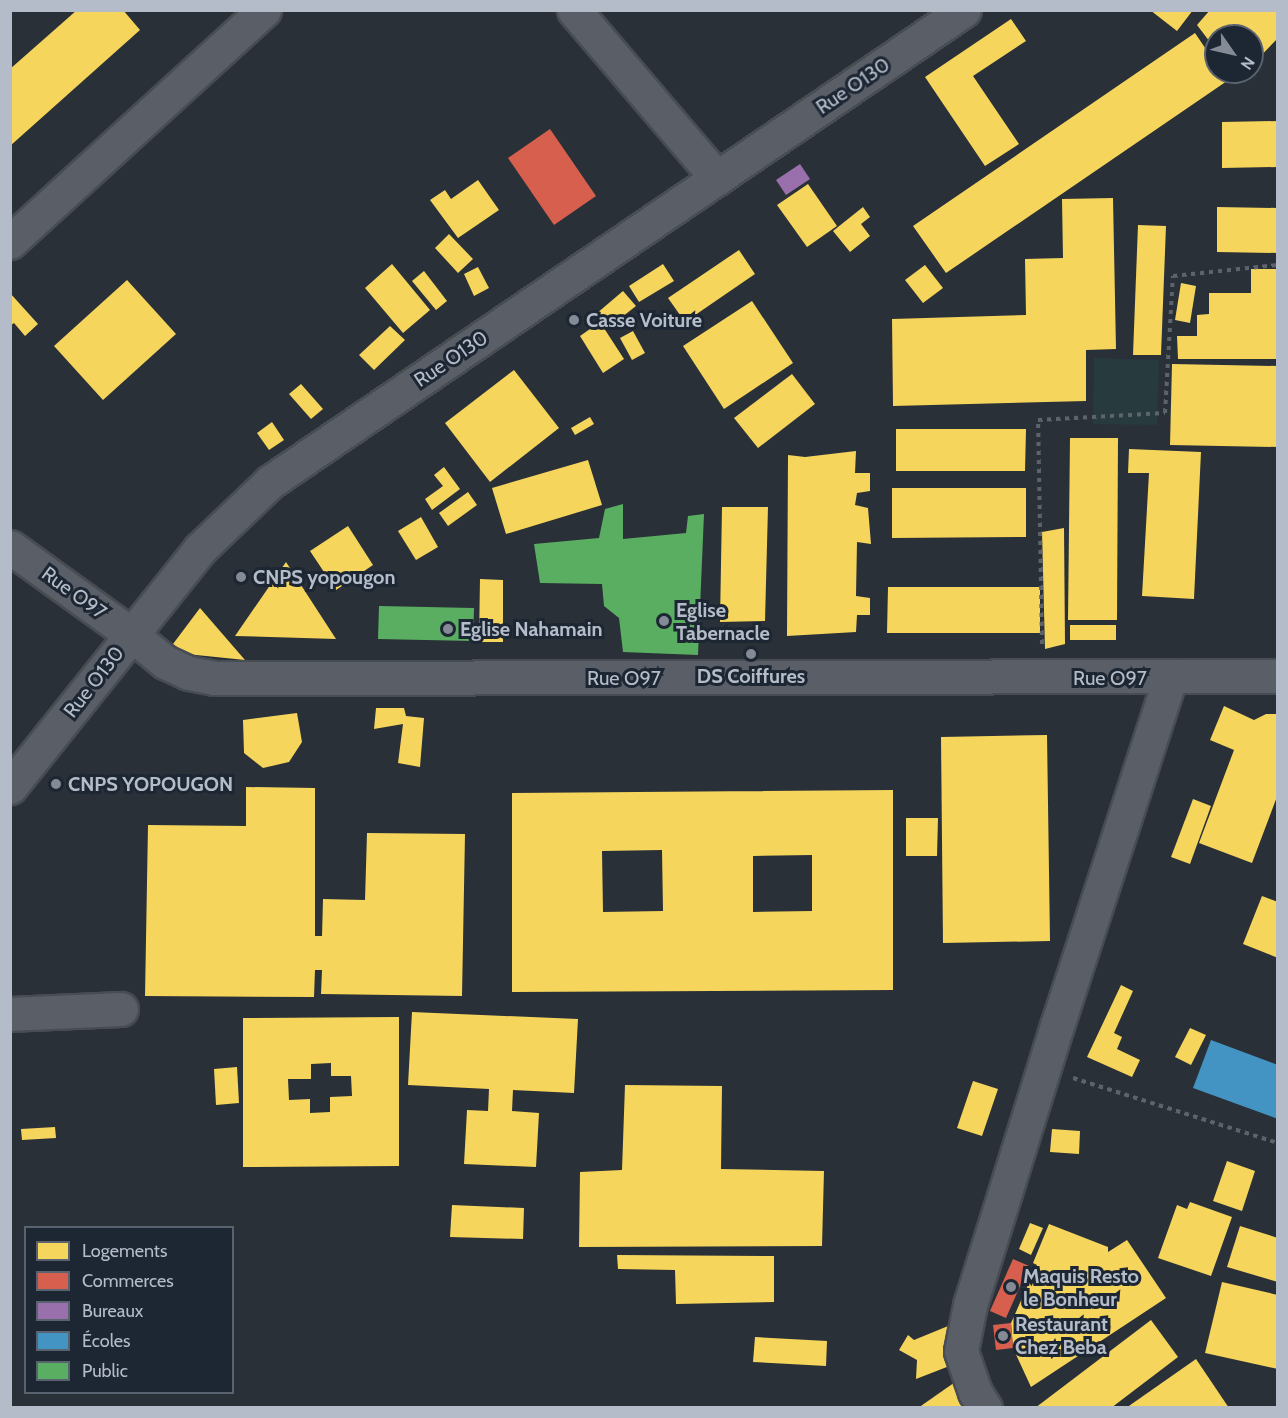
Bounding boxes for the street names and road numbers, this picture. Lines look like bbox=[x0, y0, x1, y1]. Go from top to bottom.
street label: Rue O130 bbox=[812, 53, 894, 119]
street label: Rue O130 bbox=[410, 326, 492, 392]
street label: Rue O97 bbox=[37, 562, 111, 624]
street label: Rue O130 bbox=[59, 642, 129, 722]
street label: Rue O97 bbox=[587, 666, 661, 690]
street label: Rue O97 bbox=[1073, 666, 1147, 690]

